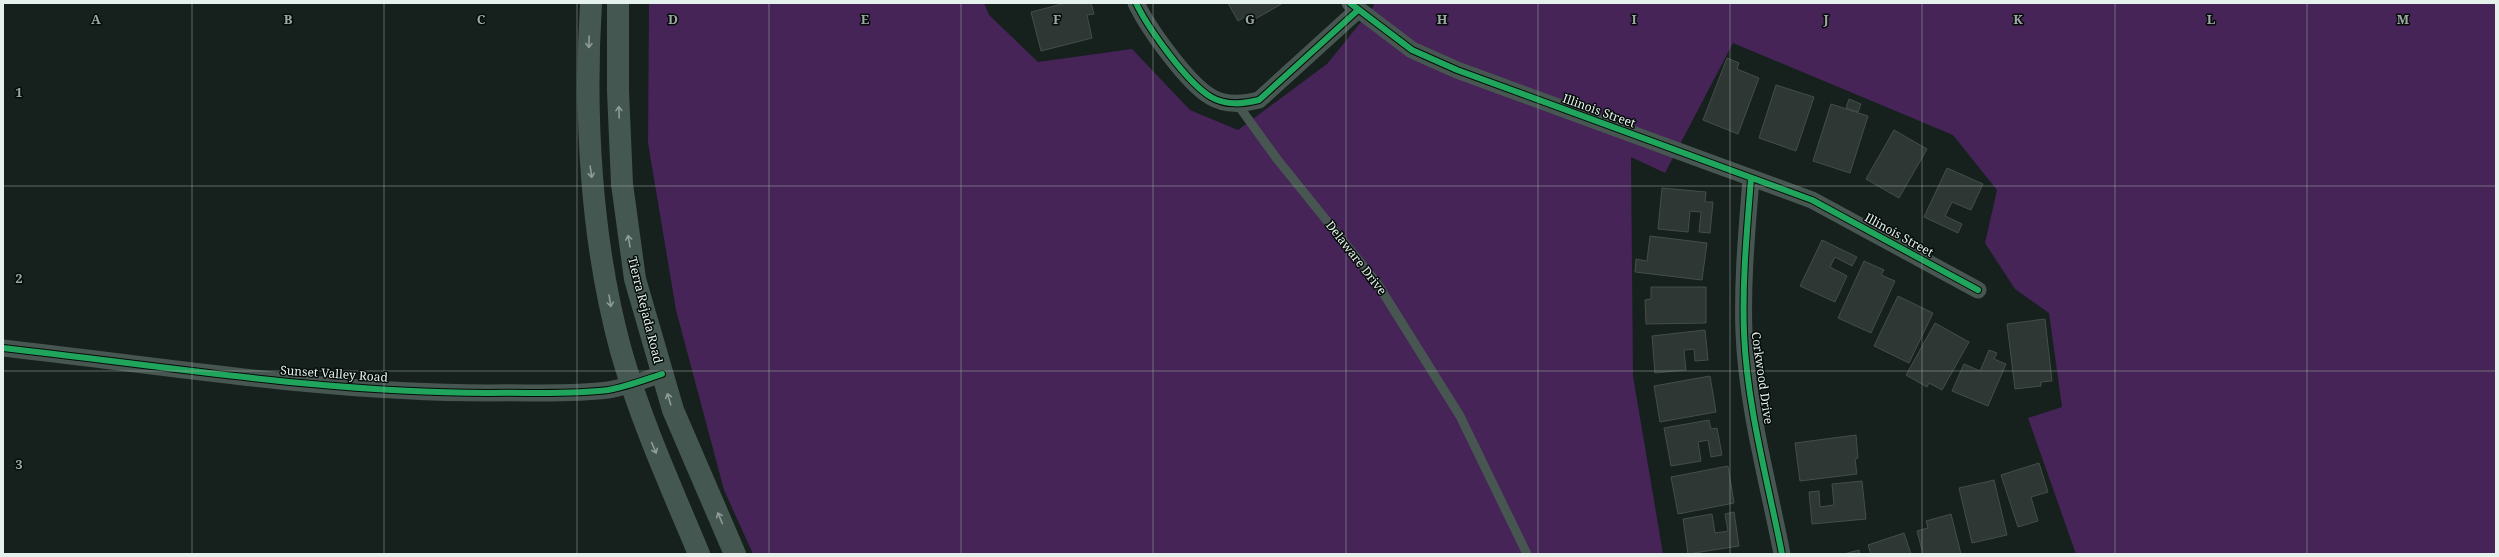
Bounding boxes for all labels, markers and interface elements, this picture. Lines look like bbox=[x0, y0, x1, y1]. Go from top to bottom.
text: A bbox=[91, 10, 101, 28]
text: B bbox=[284, 10, 293, 28]
text: C bbox=[477, 10, 486, 28]
text: D bbox=[668, 10, 678, 28]
text: E bbox=[861, 10, 870, 28]
text: F bbox=[1053, 10, 1061, 28]
text: G bbox=[1245, 10, 1255, 28]
text: H bbox=[1437, 10, 1448, 28]
text: I bbox=[1631, 10, 1637, 28]
text: J bbox=[1822, 10, 1829, 28]
text: K bbox=[2013, 10, 2023, 28]
text: L bbox=[2207, 10, 2216, 28]
text: M bbox=[2397, 10, 2410, 28]
one-way arrow bbox=[585, 35, 593, 48]
text: 1 bbox=[15, 83, 23, 101]
street label: Illinois Street bbox=[1560, 90, 1638, 132]
one-way arrow bbox=[615, 106, 623, 119]
one-way arrow bbox=[587, 165, 595, 178]
street label: Illinois Street bbox=[1862, 209, 1937, 260]
street label: Delaware Drive bbox=[1322, 217, 1391, 298]
one-way arrow bbox=[625, 235, 633, 248]
street label: Tierra Rejada Road bbox=[624, 255, 667, 366]
text: 2 bbox=[15, 269, 23, 287]
one-way arrow bbox=[606, 294, 614, 307]
street label: Corkwood Drive bbox=[1748, 331, 1777, 425]
street label: Sunset Valley Road bbox=[280, 361, 389, 386]
one-way arrow bbox=[665, 392, 672, 405]
one-way arrow bbox=[650, 441, 658, 453]
text: 3 bbox=[15, 455, 23, 473]
one-way arrow bbox=[716, 513, 723, 525]

